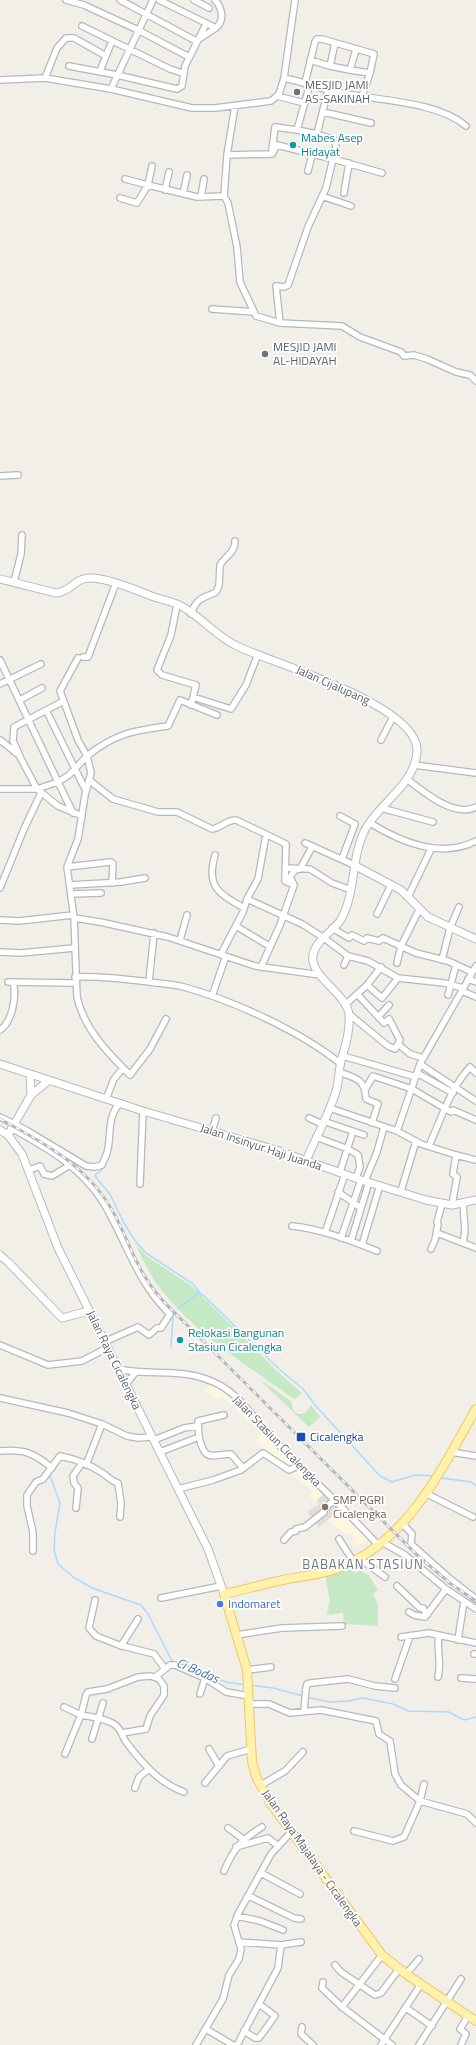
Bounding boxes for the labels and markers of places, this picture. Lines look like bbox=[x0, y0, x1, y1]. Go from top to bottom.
place label: MESJID JAMI AS-SAKINAH bbox=[305, 75, 370, 108]
marker: MESJID JAMI AS-SAKINAH bbox=[292, 87, 302, 97]
place label: Mabes Asep Hidayat bbox=[301, 128, 363, 161]
marker: Mabes Asep Hidayat bbox=[288, 140, 298, 150]
place label: MESJID JAMI AL-HIDAYAH bbox=[273, 337, 337, 370]
marker: MESJID JAMI AL-HIDAYAH bbox=[260, 349, 270, 359]
place label: Relokasi Bangunan Stasiun Cicalengka bbox=[188, 1323, 284, 1356]
marker: Relokasi Bangunan Stasiun Cicalengka bbox=[175, 1335, 185, 1345]
place label: Cicalengka bbox=[310, 1427, 364, 1446]
marker: Cicalengka bbox=[295, 1431, 307, 1443]
place label: SMP PGRI Cicalengka bbox=[333, 1490, 387, 1523]
marker: SMP PGRI Cicalengka bbox=[320, 1502, 330, 1512]
place label: Indomaret bbox=[228, 1594, 281, 1613]
marker: Indomaret bbox=[215, 1599, 225, 1609]

